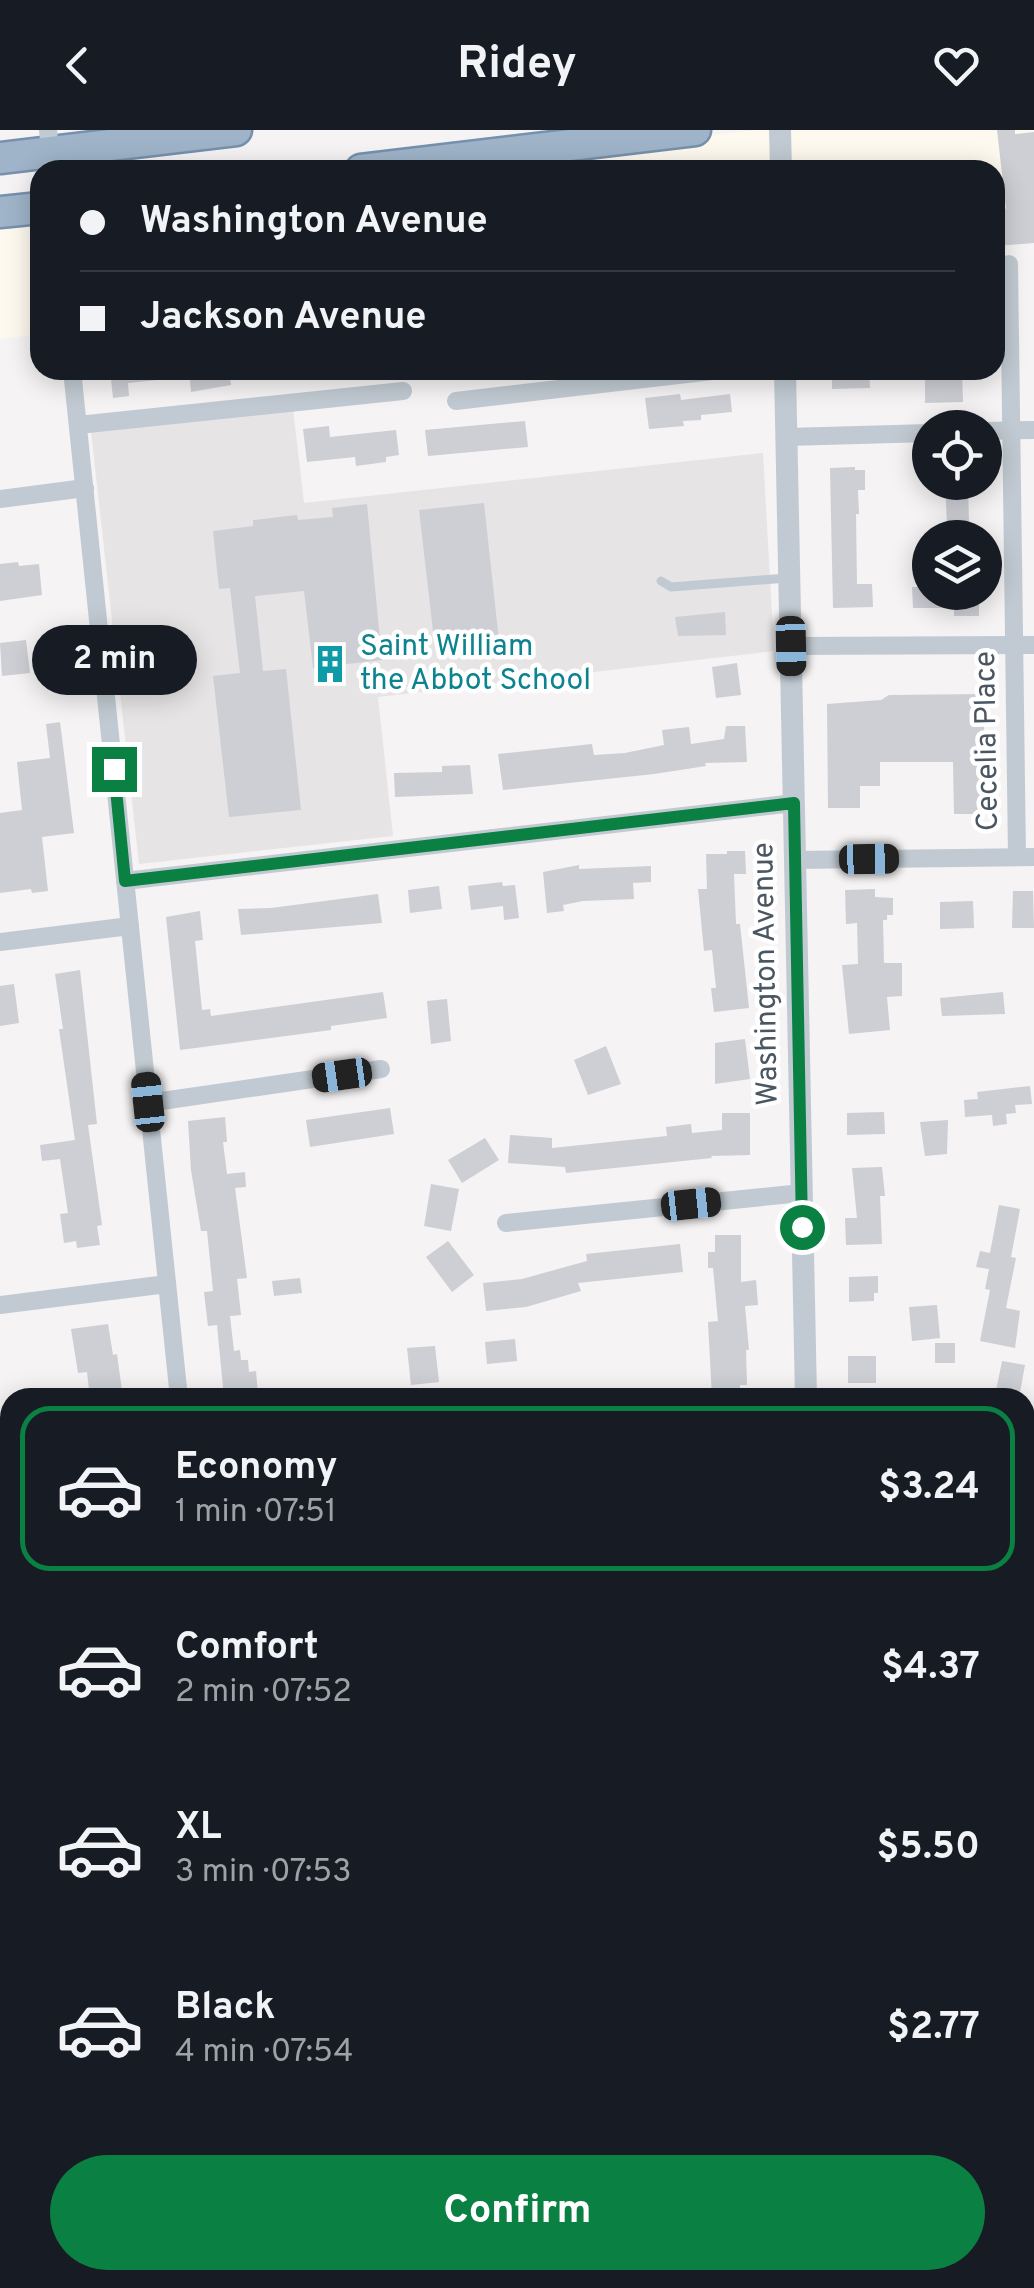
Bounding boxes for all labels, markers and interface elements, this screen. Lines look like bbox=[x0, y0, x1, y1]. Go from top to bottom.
text: Ridey bbox=[457, 37, 577, 94]
icon: back bbox=[50, 38, 105, 93]
icon: heart bbox=[929, 38, 984, 93]
text: Washington Avenue bbox=[140, 198, 488, 247]
text: Jackson Avenue bbox=[140, 294, 426, 343]
map controls bbox=[912, 410, 1002, 610]
button: locate bbox=[912, 410, 1002, 500]
button: layers bbox=[912, 520, 1002, 610]
car bbox=[775, 616, 807, 676]
callout: 2 min bbox=[32, 624, 196, 694]
place label: Saint William the Abbot School bbox=[360, 629, 591, 700]
text: 2 min bbox=[73, 640, 156, 680]
building icon: Saint William the Abbot School bbox=[309, 643, 351, 685]
street label: Cecelia Place bbox=[968, 651, 1008, 831]
route end bbox=[92, 747, 137, 792]
street label: Washington Avenue bbox=[746, 842, 788, 1106]
car bbox=[839, 843, 899, 875]
car bbox=[310, 1056, 374, 1094]
car bbox=[130, 1071, 166, 1133]
car bbox=[660, 1186, 722, 1222]
route start bbox=[780, 1205, 825, 1250]
icon: car bbox=[55, 1444, 145, 1534]
text: Economy bbox=[175, 1444, 337, 1493]
text: $3.24 bbox=[878, 1464, 980, 1513]
text: 1 min · 07:51 bbox=[175, 1493, 337, 1533]
icon: car bbox=[55, 1624, 145, 1714]
text: Comfort bbox=[175, 1624, 319, 1673]
text: $4.37 bbox=[881, 1644, 980, 1693]
text: 2 min · 07:52 bbox=[175, 1673, 352, 1713]
icon: car bbox=[55, 1804, 145, 1894]
text: XL bbox=[175, 1804, 222, 1853]
text: $5.50 bbox=[876, 1824, 980, 1873]
text: 3 min · 07:53 bbox=[175, 1853, 351, 1893]
icon: car bbox=[55, 1984, 145, 2074]
text: Black bbox=[175, 1984, 275, 2033]
text: $2.77 bbox=[887, 2004, 980, 2053]
text: 4 min · 07:54 bbox=[175, 2033, 353, 2073]
button: Confirm bbox=[50, 2155, 985, 2270]

